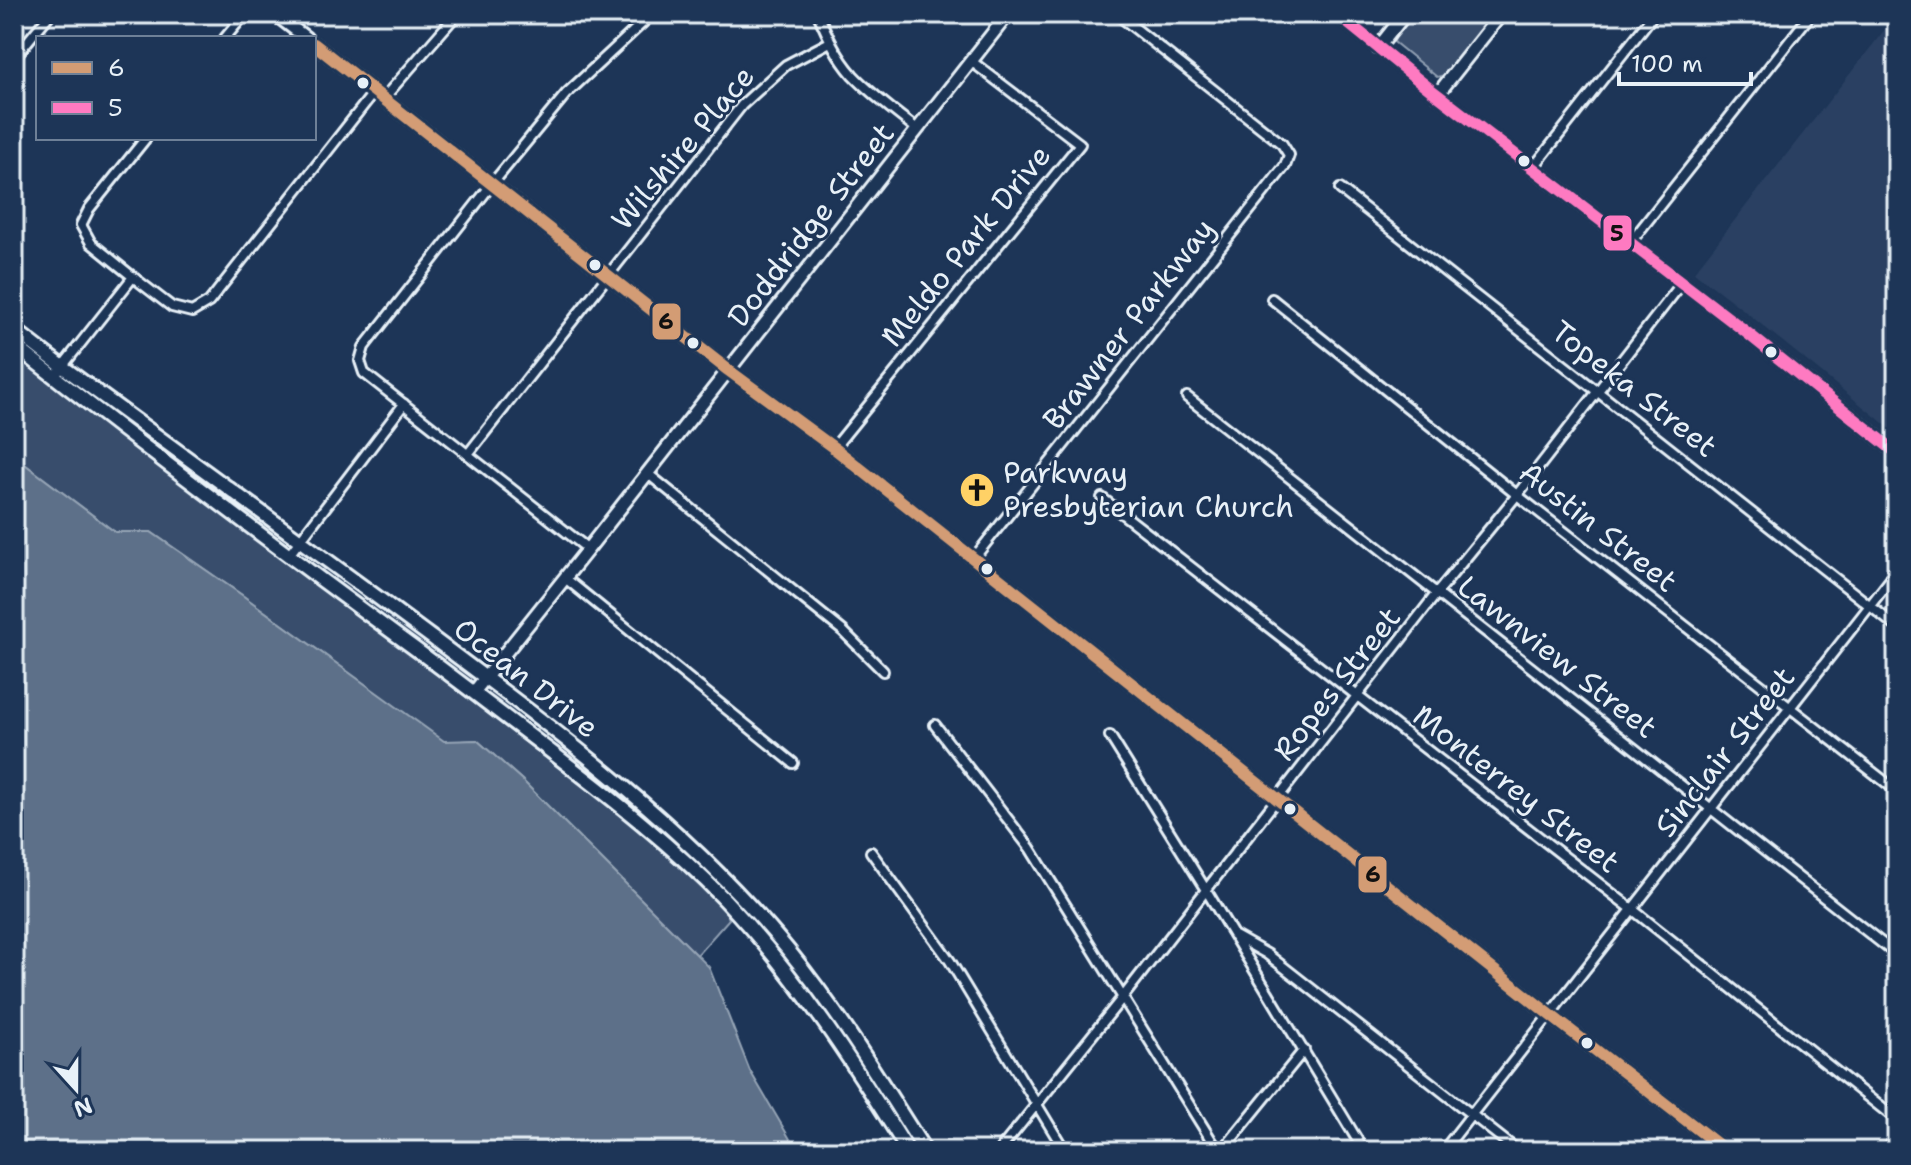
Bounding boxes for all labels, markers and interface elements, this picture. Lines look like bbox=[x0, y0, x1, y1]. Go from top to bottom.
legend bbox=[36, 36, 316, 140]
scale bar bbox=[1619, 36, 1751, 86]
text: 100 m bbox=[1631, 48, 1703, 80]
text: 6 bbox=[108, 52, 125, 84]
street label: Wilshire Place bbox=[602, 57, 764, 239]
unlabelled marker bbox=[355, 75, 371, 91]
text: 5 bbox=[108, 92, 123, 124]
street label: Doddridge Street bbox=[718, 114, 903, 335]
street label: Meldo Park Drive bbox=[871, 136, 1060, 355]
unlabelled marker bbox=[1516, 153, 1532, 169]
street label: Brawner Parkway bbox=[1033, 210, 1224, 438]
line badge: 5 bbox=[1602, 214, 1633, 252]
text: 5 bbox=[1610, 219, 1624, 248]
unlabelled marker bbox=[587, 257, 603, 273]
line badge: 6 bbox=[651, 302, 682, 341]
text: 6 bbox=[658, 307, 674, 336]
street label: Topeka Street bbox=[1543, 311, 1726, 466]
unlabelled marker bbox=[685, 335, 701, 351]
unlabelled marker bbox=[1763, 344, 1779, 360]
place label: Parkway Presbyterian Church bbox=[1003, 452, 1294, 527]
street label: Austin Street bbox=[1511, 452, 1686, 601]
church icon: Parkway Presbyterian Church bbox=[958, 471, 996, 509]
unlabelled marker bbox=[979, 561, 995, 577]
street label: Lawnview Street bbox=[1449, 566, 1666, 748]
street label: Ropes Street bbox=[1264, 598, 1410, 769]
street label: Ocean Drive bbox=[445, 608, 607, 747]
street label: Sinclair Street bbox=[1645, 658, 1804, 845]
street label: Monterrey Street bbox=[1405, 695, 1628, 882]
unlabelled marker bbox=[1282, 801, 1298, 817]
line badge: 6 bbox=[1357, 855, 1388, 894]
text: 6 bbox=[1365, 860, 1381, 889]
unlabelled marker bbox=[1579, 1035, 1595, 1051]
north arrow bbox=[36, 1049, 116, 1129]
text: N bbox=[70, 1091, 96, 1124]

